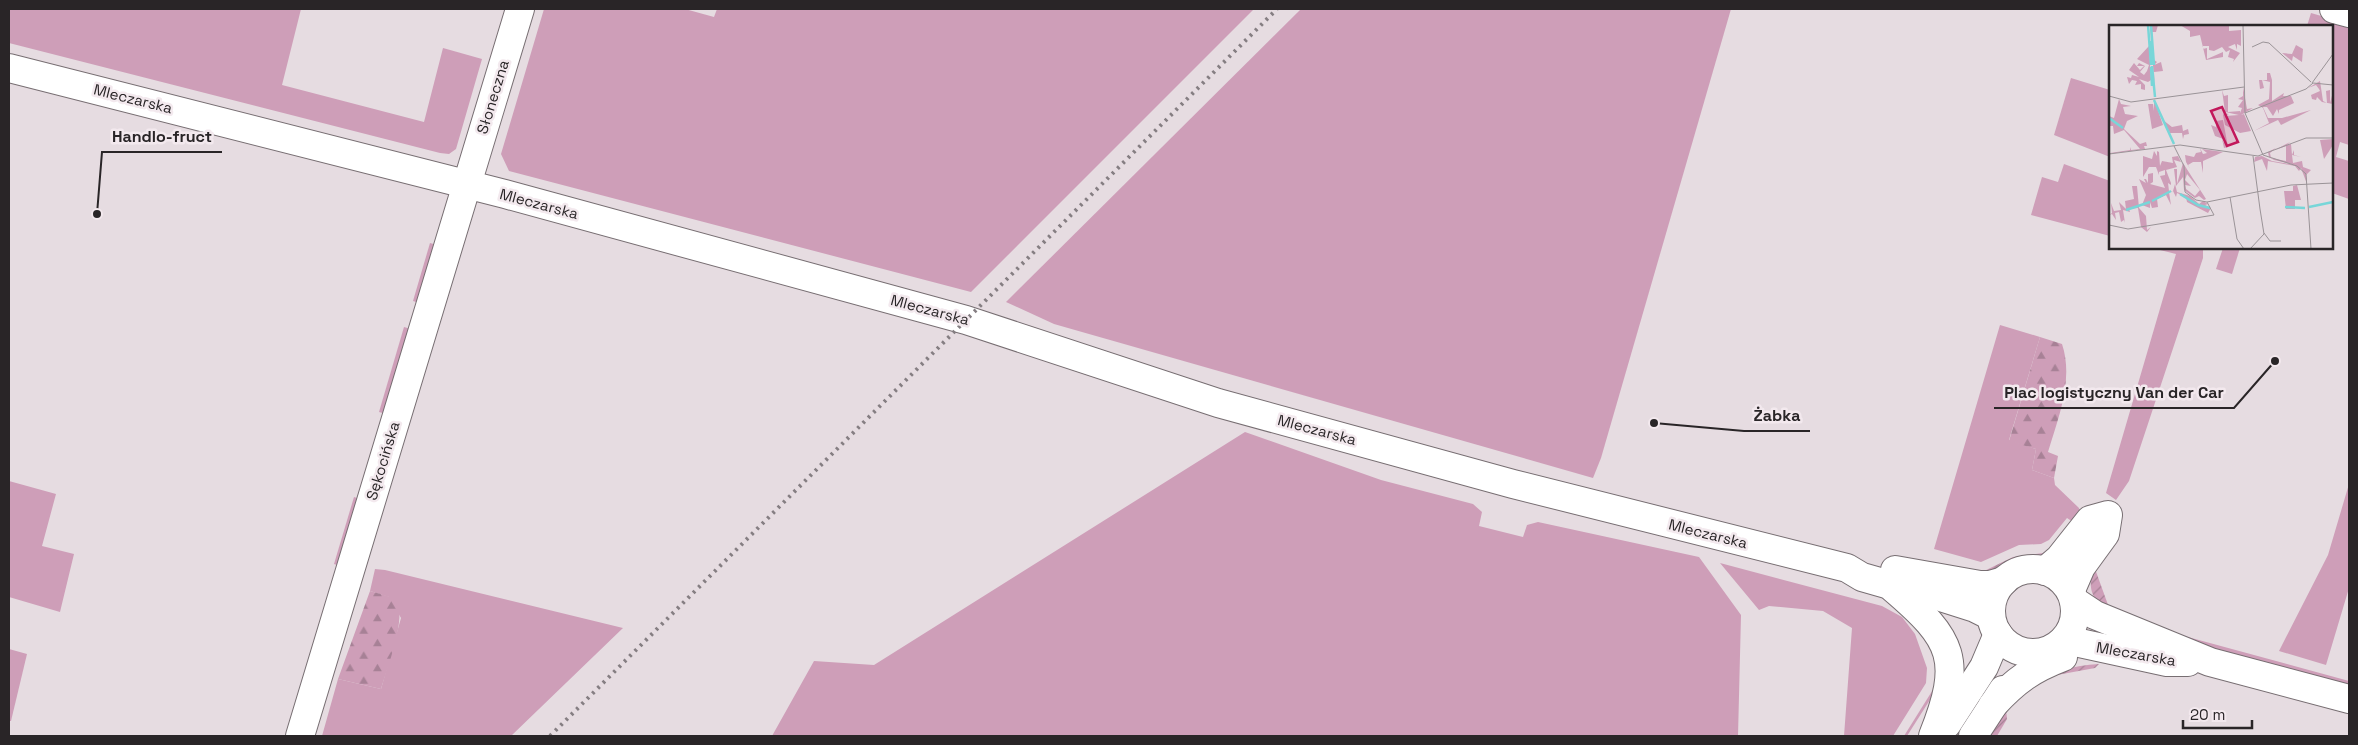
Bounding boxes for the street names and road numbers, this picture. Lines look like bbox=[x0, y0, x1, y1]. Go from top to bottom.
street label: Słoneczna bbox=[472, 57, 513, 136]
street label: Mleczarska bbox=[92, 80, 175, 118]
street label: Mleczarska bbox=[498, 184, 581, 223]
street label: Mleczarska bbox=[889, 290, 972, 329]
street label: Mleczarska bbox=[1276, 410, 1359, 449]
street label: Sękocińska bbox=[362, 419, 404, 503]
street label: Mleczarska bbox=[1667, 515, 1750, 553]
street label: Mleczarska bbox=[2095, 637, 2178, 670]

